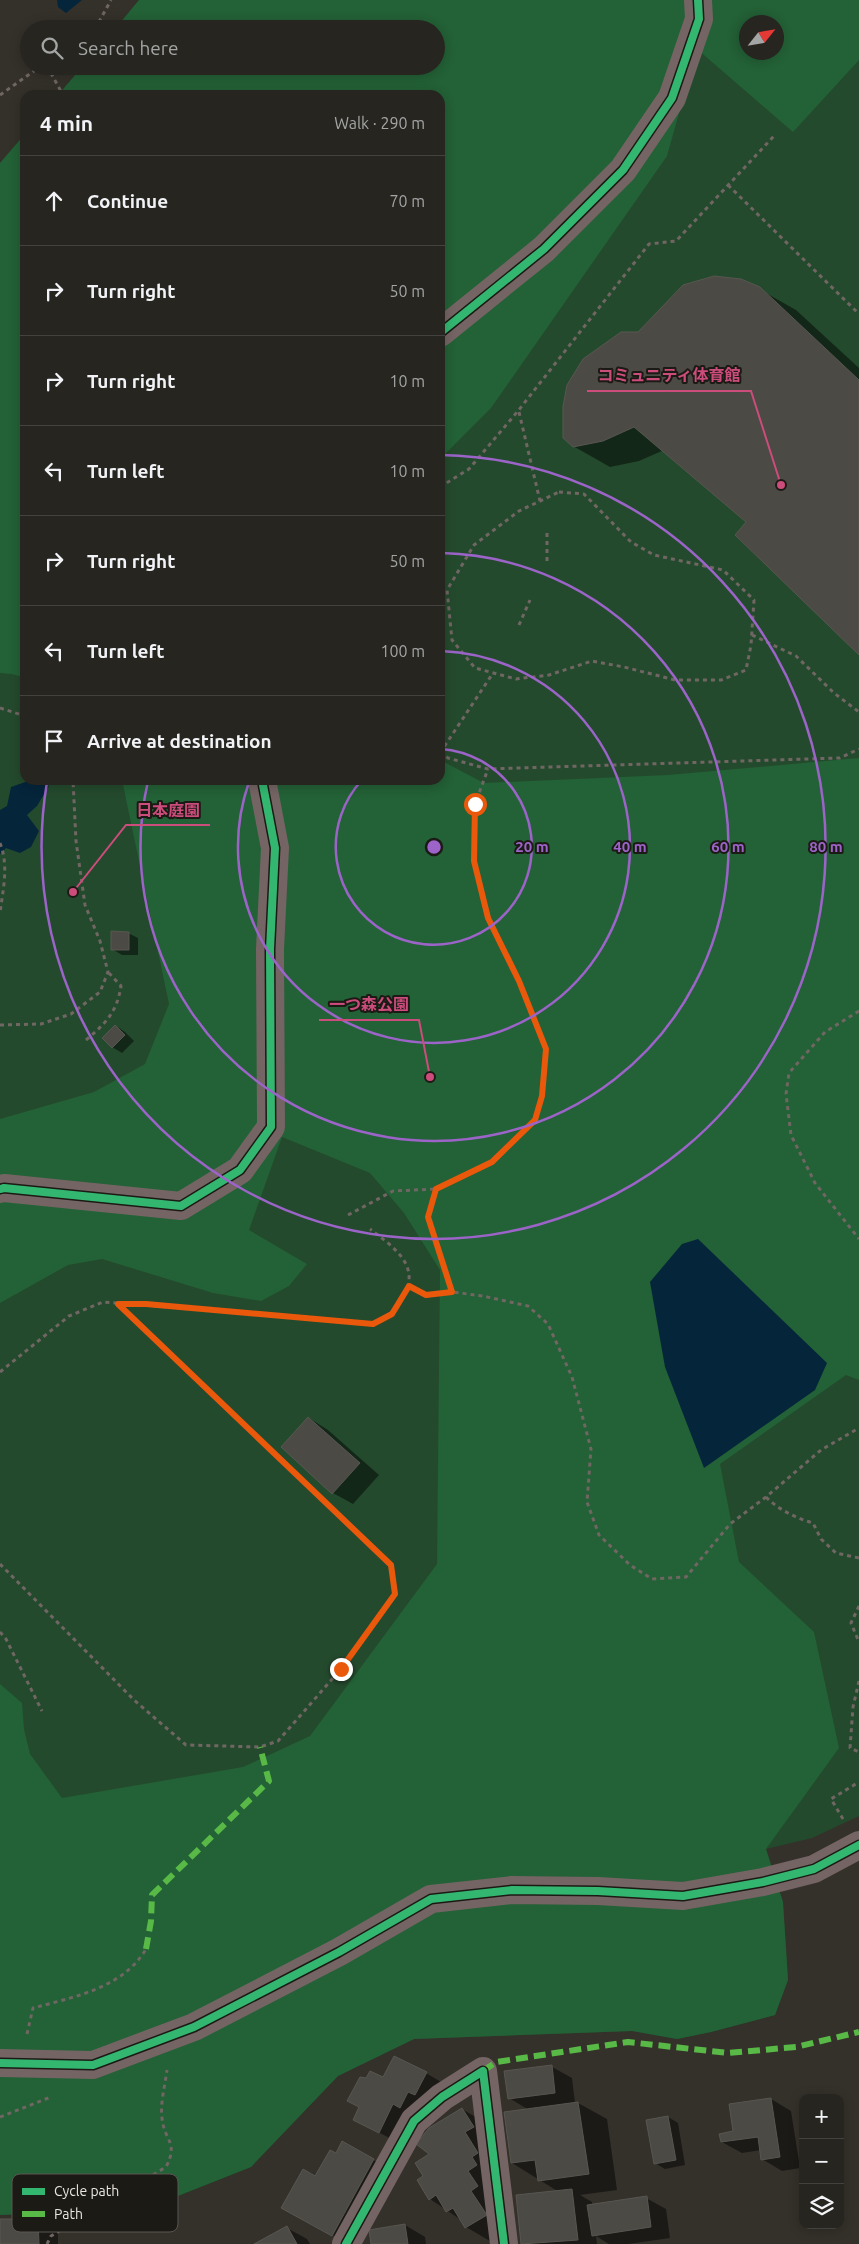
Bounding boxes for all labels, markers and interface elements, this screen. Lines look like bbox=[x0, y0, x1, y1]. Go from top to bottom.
north arrow bbox=[739, 15, 784, 60]
search box bbox=[20, 20, 445, 75]
icon: search bbox=[38, 34, 66, 62]
text: Search here bbox=[78, 37, 178, 59]
text: 4 min bbox=[40, 111, 93, 135]
text: Walk · 290 m bbox=[334, 114, 425, 132]
icon: ahead bbox=[40, 187, 68, 215]
text: Continue bbox=[87, 190, 168, 212]
text: 70 m bbox=[389, 192, 425, 210]
icon: right bbox=[40, 277, 68, 305]
text: Turn right bbox=[87, 280, 175, 302]
text: 50 m bbox=[389, 282, 425, 300]
callout: コミュニティ体育館 bbox=[587, 360, 751, 391]
text: コミュニティ体育館 bbox=[597, 366, 741, 384]
icon: right bbox=[40, 367, 68, 395]
text: Turn right bbox=[87, 370, 175, 392]
text: 10 m bbox=[389, 372, 425, 390]
icon: left bbox=[40, 457, 68, 485]
text: Turn left bbox=[87, 460, 165, 482]
text: 10 m bbox=[389, 462, 425, 480]
icon: right bbox=[40, 547, 68, 575]
text: Turn right bbox=[87, 550, 175, 572]
text: 50 m bbox=[389, 552, 425, 570]
icon: left bbox=[40, 637, 68, 665]
text: Turn left bbox=[87, 640, 165, 662]
text: 100 m bbox=[380, 642, 425, 660]
icon: arrive bbox=[40, 727, 68, 755]
text: Arrive at destination bbox=[87, 730, 272, 752]
route start bbox=[464, 793, 487, 816]
callout: 日本庭園 bbox=[126, 794, 210, 825]
text: 日本庭園 bbox=[136, 801, 200, 819]
centre of rings bbox=[425, 838, 443, 856]
text: 20 m bbox=[515, 838, 549, 855]
text: 40 m bbox=[613, 838, 647, 855]
text: 60 m bbox=[711, 838, 745, 855]
text: 80 m bbox=[809, 838, 843, 855]
callout: 一つ森公園 bbox=[319, 989, 419, 1020]
text: 一つ森公園 bbox=[329, 995, 409, 1013]
route end bbox=[330, 1658, 353, 1681]
map controls bbox=[799, 2094, 844, 2229]
button: + bbox=[799, 2094, 844, 2139]
button: − bbox=[799, 2139, 844, 2184]
legend bbox=[12, 2174, 178, 2232]
text: Cycle path bbox=[54, 2183, 119, 2199]
button: layers bbox=[799, 2184, 844, 2229]
text: Path bbox=[54, 2206, 83, 2222]

